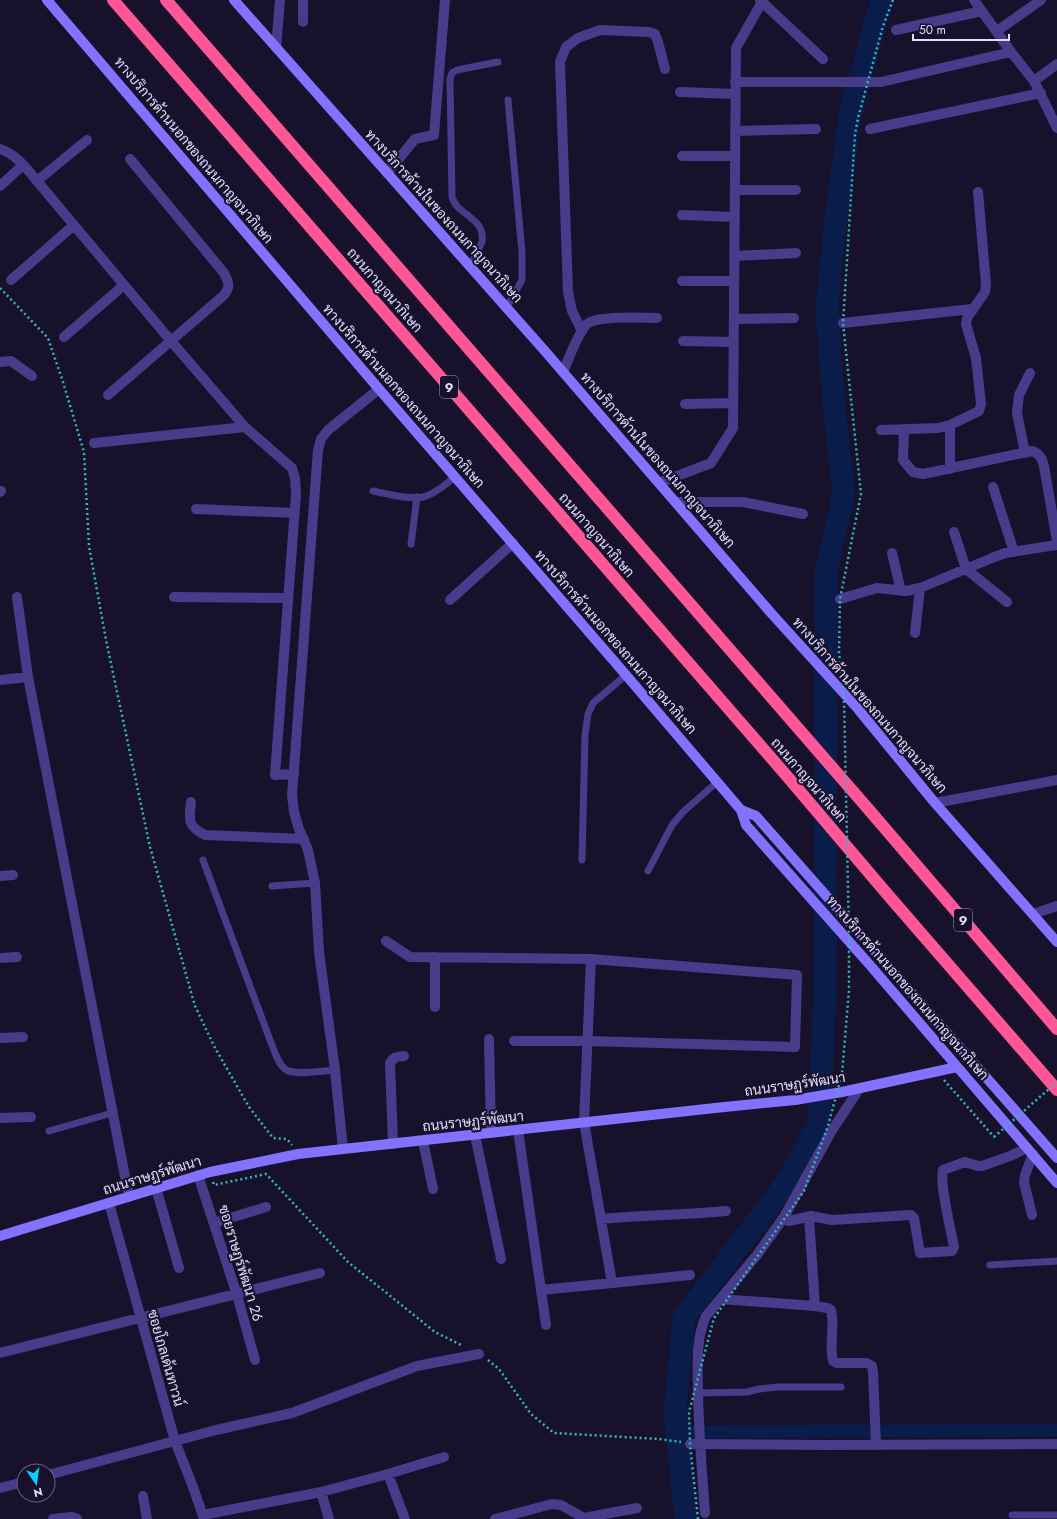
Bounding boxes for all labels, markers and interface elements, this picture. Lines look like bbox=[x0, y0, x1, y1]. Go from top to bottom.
scale bar bbox=[913, 16, 1009, 42]
text: 50 m bbox=[919, 21, 946, 39]
street label: ทางบริการด้านนอกของถนนกาญจนาภิเษก bbox=[110, 52, 278, 248]
street label: ทางบริการด้านในของถนนกาญจนาภิเษก bbox=[362, 126, 526, 306]
street label: ถนนกาญจนาภิเษก bbox=[344, 244, 426, 336]
street label: ทางบริการด้านนอกของถนนกาญจนาภิเษก bbox=[318, 300, 490, 492]
street label: ทางบริการด้านในของถนนกาญจนาภิเษก bbox=[577, 369, 739, 551]
road number: 9 bbox=[440, 376, 458, 398]
street label: ถนนกาญจนาภิเษก bbox=[556, 489, 638, 581]
street label: ทางบริการด้านนอกของถนนกาญจนาภิเษก bbox=[530, 546, 702, 738]
street label: ทางบริการด้านในของถนนกาญจนาภิเษก bbox=[789, 614, 951, 796]
street label: ถนนกาญจนาภิเษก bbox=[768, 734, 850, 826]
street label: ทางบริการด้านนอกของถนนกาญจนาภิเษก bbox=[822, 892, 994, 1084]
road number: 9 bbox=[954, 909, 972, 931]
street label: ถนนราษฏร์พัฒนา bbox=[743, 1067, 847, 1101]
street label: ถนนราษฏร์พัฒนา bbox=[421, 1106, 525, 1136]
street label: ถนนราษฏร์พัฒนา bbox=[100, 1151, 204, 1199]
street label: ซอยราษฎร์พัฒนา 26 bbox=[214, 1202, 268, 1324]
street label: ซอยโกลเด้นทาวน์ bbox=[143, 1307, 189, 1409]
north arrow bbox=[16, 1463, 56, 1503]
text: N bbox=[32, 1484, 44, 1502]

